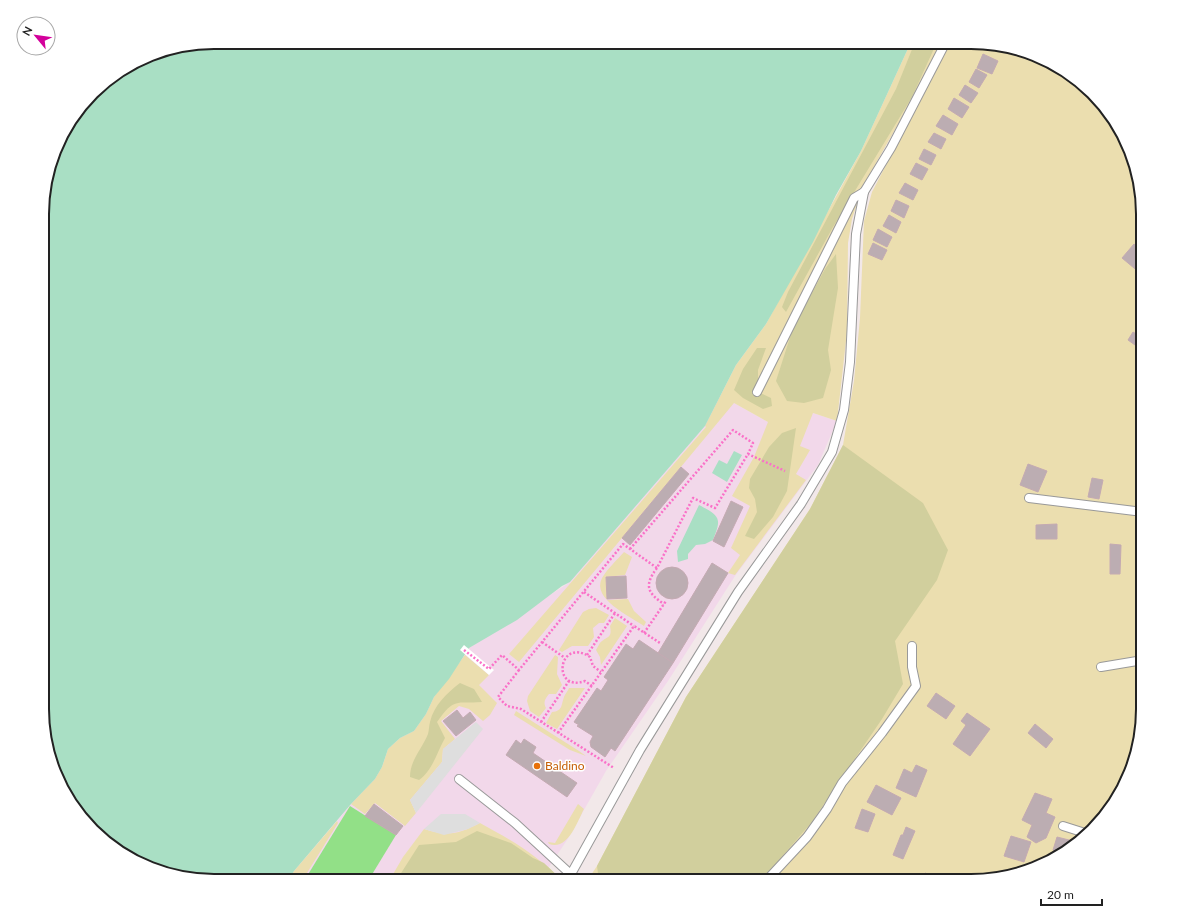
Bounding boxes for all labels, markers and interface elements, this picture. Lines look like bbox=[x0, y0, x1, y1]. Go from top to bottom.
north arrow bbox=[16, 16, 56, 56]
text: N bbox=[19, 24, 35, 38]
place label: Baldino bbox=[545, 758, 585, 773]
marker: Baldino bbox=[532, 761, 542, 771]
scale bar bbox=[1041, 881, 1102, 907]
text: 20 m bbox=[1047, 887, 1074, 902]

